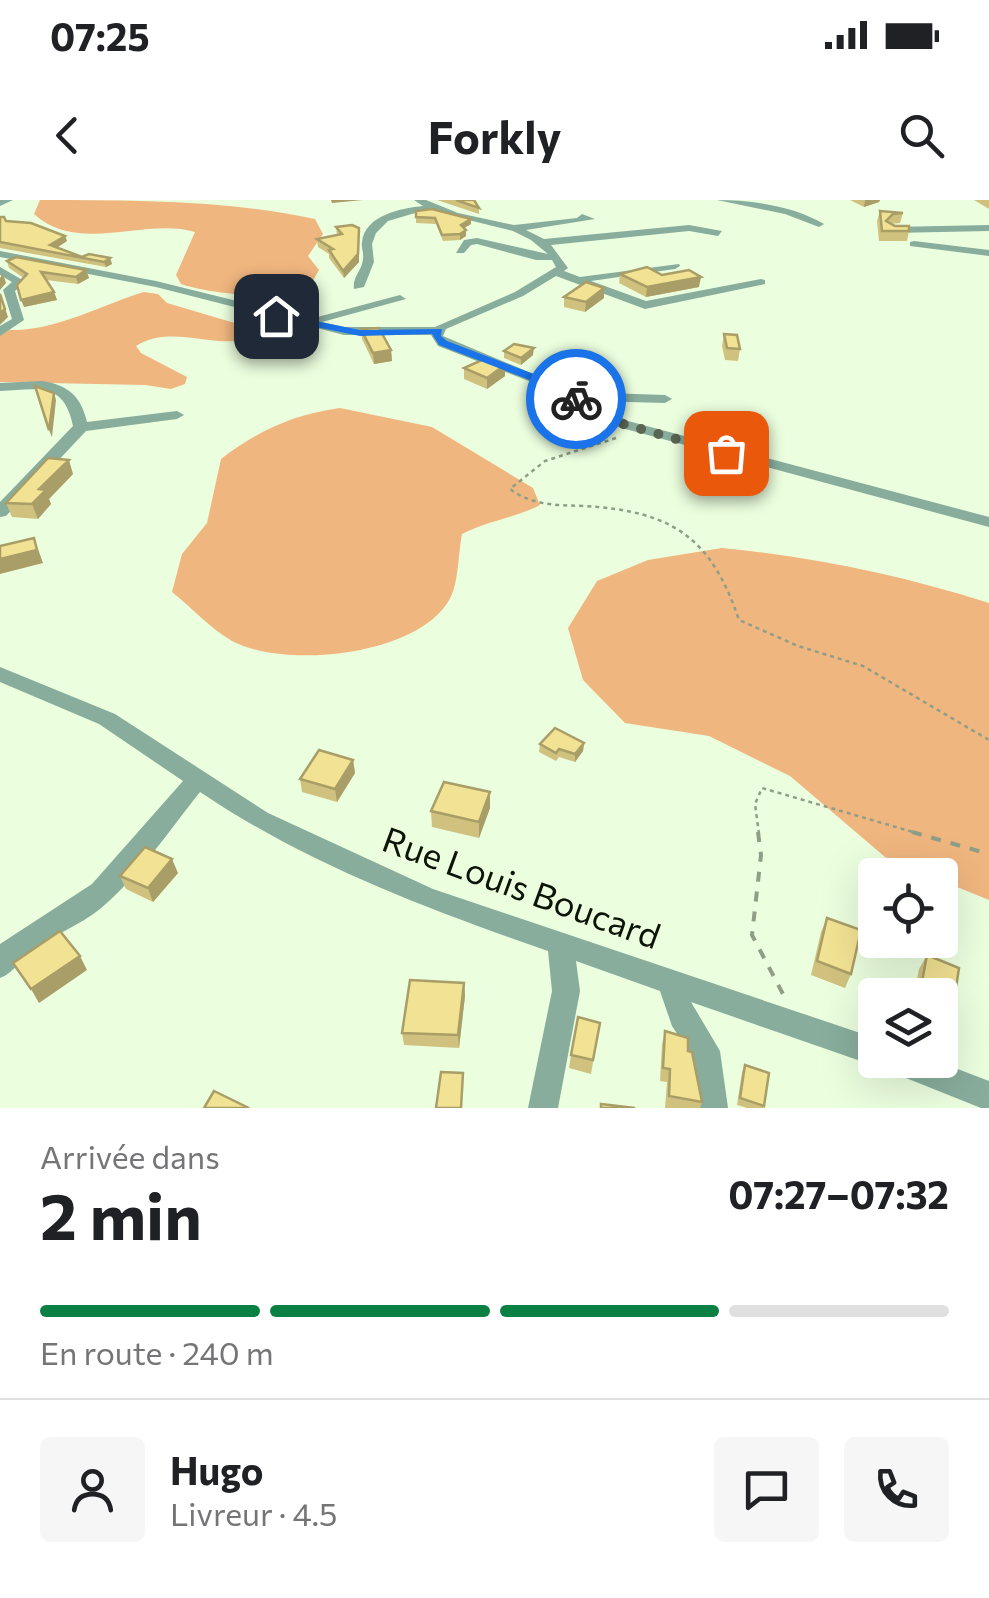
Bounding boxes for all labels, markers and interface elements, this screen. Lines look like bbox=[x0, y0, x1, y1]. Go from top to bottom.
text: 07:25 bbox=[50, 12, 150, 59]
icon: back bbox=[40, 108, 95, 163]
text: Forkly bbox=[428, 108, 561, 163]
icon: search bbox=[894, 108, 949, 163]
pin bbox=[234, 274, 319, 359]
icon: home bbox=[249, 289, 304, 344]
courier bbox=[526, 349, 626, 449]
icon: bike bbox=[549, 372, 604, 427]
pin bbox=[684, 411, 769, 496]
icon: bag bbox=[699, 426, 754, 481]
street label: Rue Louis Boucard bbox=[377, 816, 667, 956]
map controls bbox=[858, 858, 958, 1078]
button: locate bbox=[858, 858, 958, 958]
button: layers bbox=[858, 978, 958, 1078]
text: Arrivée dans bbox=[40, 1136, 220, 1176]
text: 07:27–07:32 bbox=[728, 1170, 949, 1217]
text: 2 min bbox=[40, 1174, 202, 1253]
text: En route · 240 m bbox=[40, 1332, 274, 1372]
button: person bbox=[40, 1437, 145, 1542]
button: chat bbox=[714, 1437, 819, 1542]
button: phone bbox=[844, 1437, 949, 1542]
text: Hugo bbox=[170, 1446, 263, 1493]
text: Livreur · 4.5 bbox=[170, 1493, 337, 1533]

